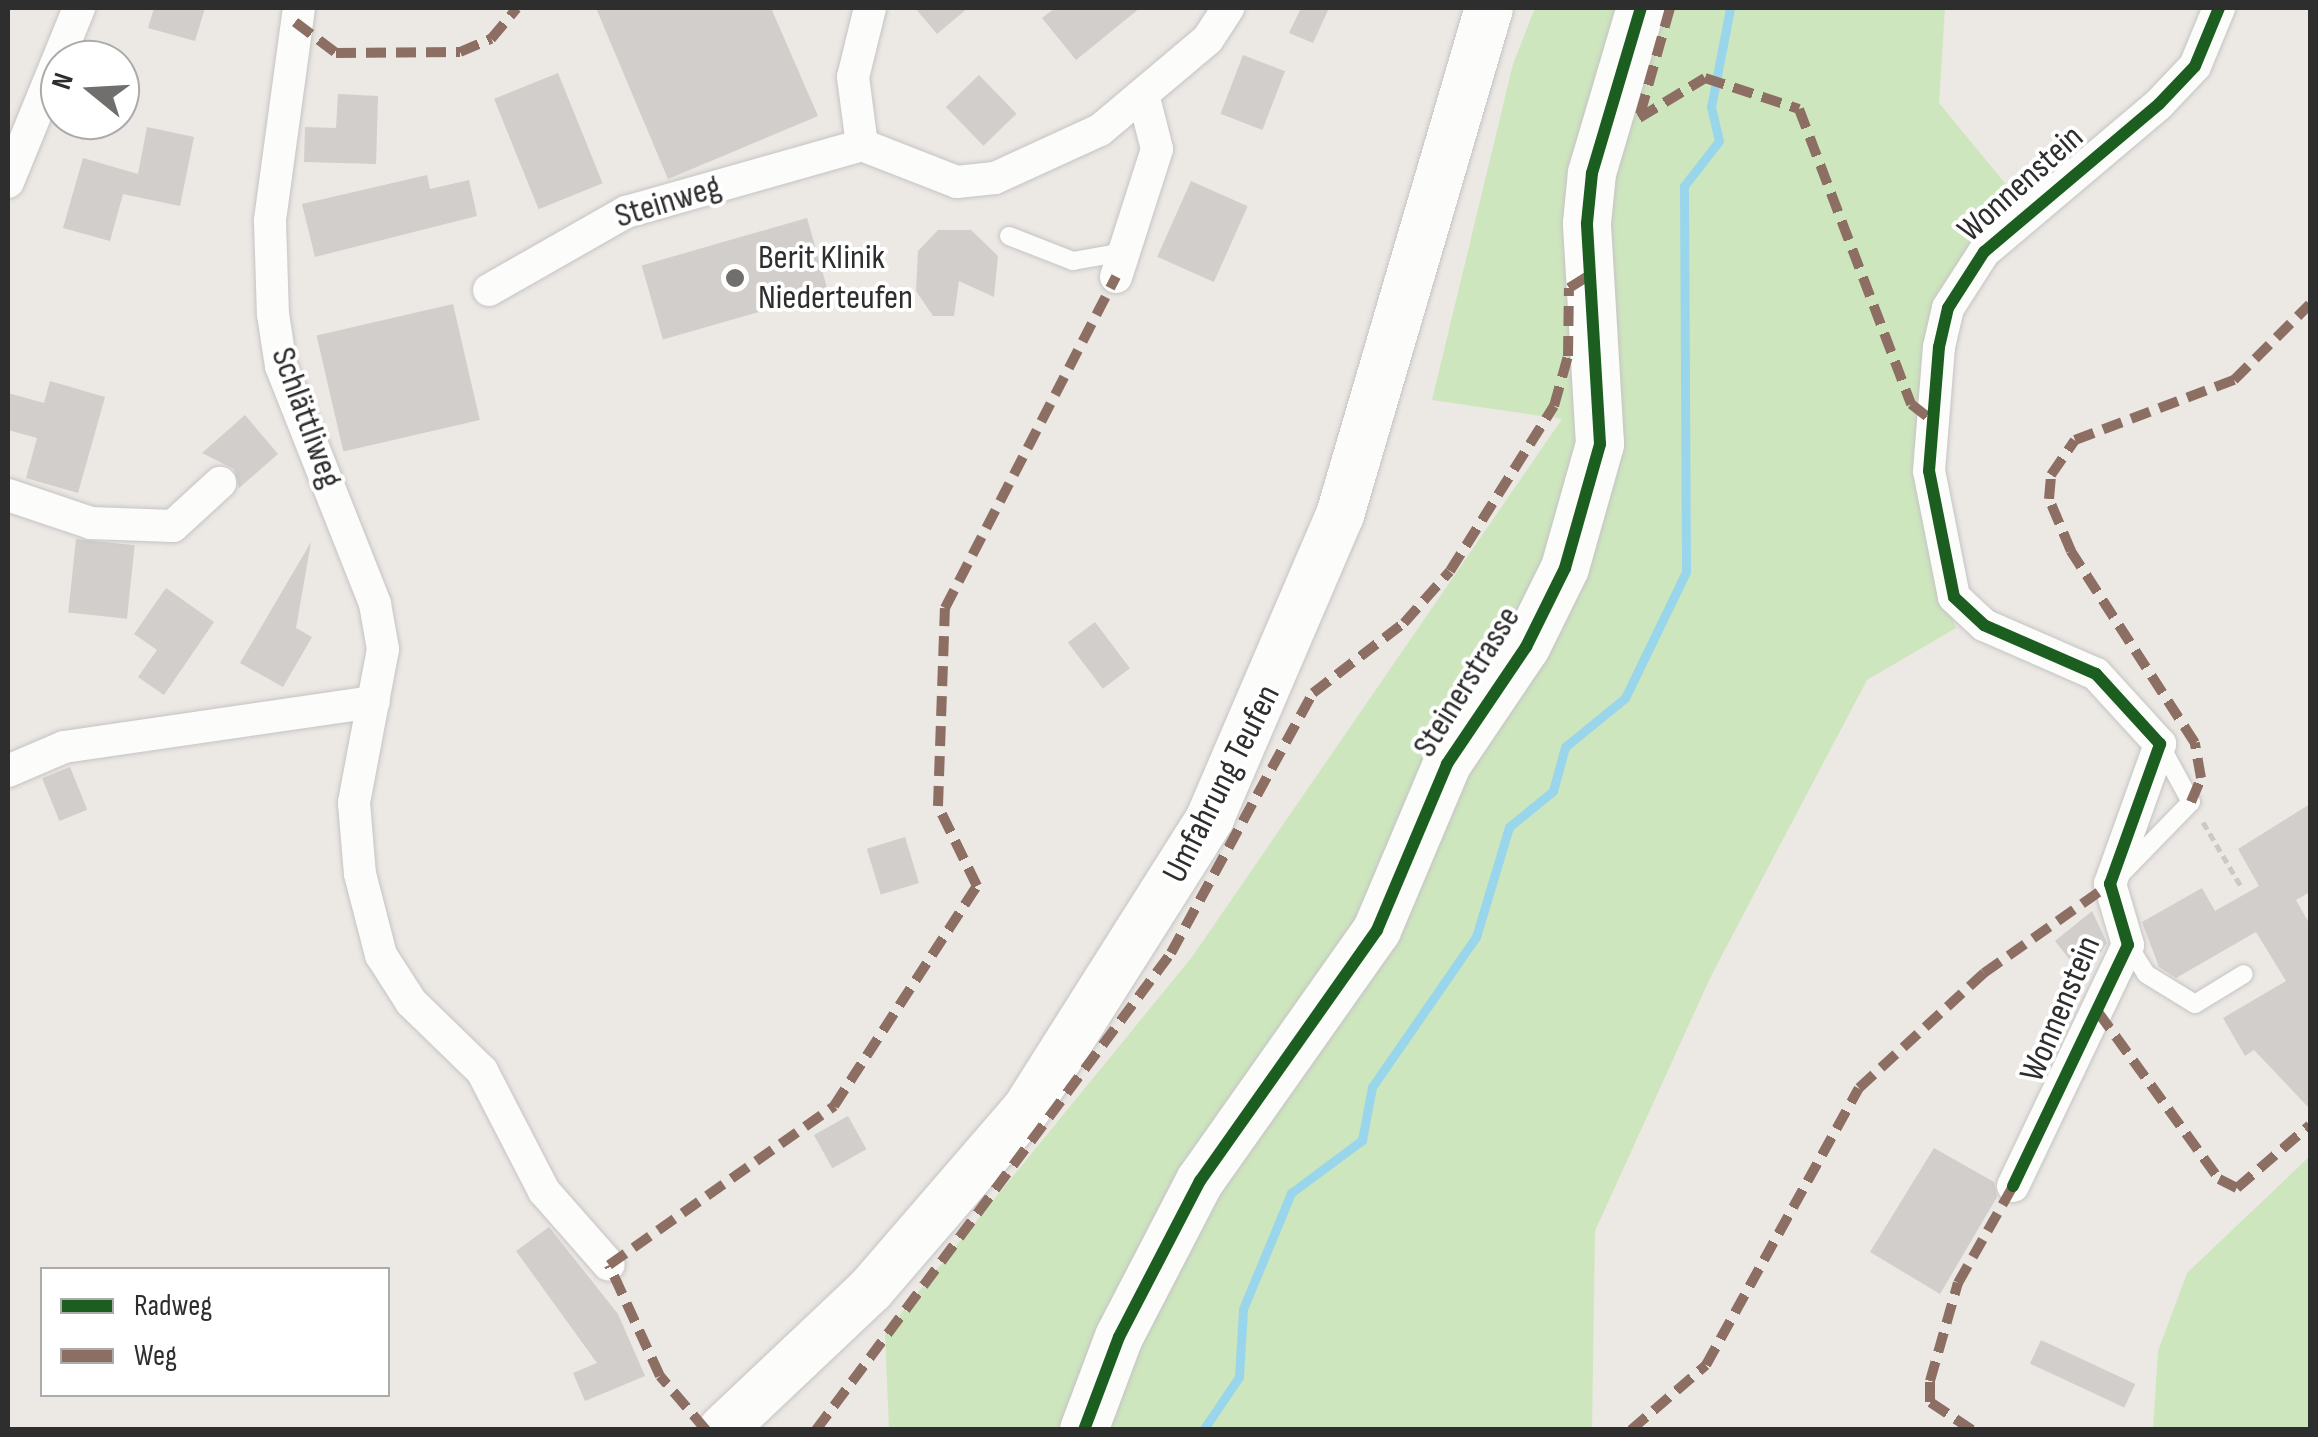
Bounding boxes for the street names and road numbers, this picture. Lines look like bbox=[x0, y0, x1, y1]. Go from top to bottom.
street label: Wonnenstein bbox=[1950, 117, 2092, 251]
street label: Steinweg bbox=[610, 166, 726, 238]
street label: Schlättliweg bbox=[261, 342, 351, 494]
street label: Steinerstrasse bbox=[1404, 599, 1530, 765]
street label: Umfahrung Teufen bbox=[1154, 678, 1290, 890]
street label: Wonnenstein bbox=[2012, 930, 2110, 1088]

